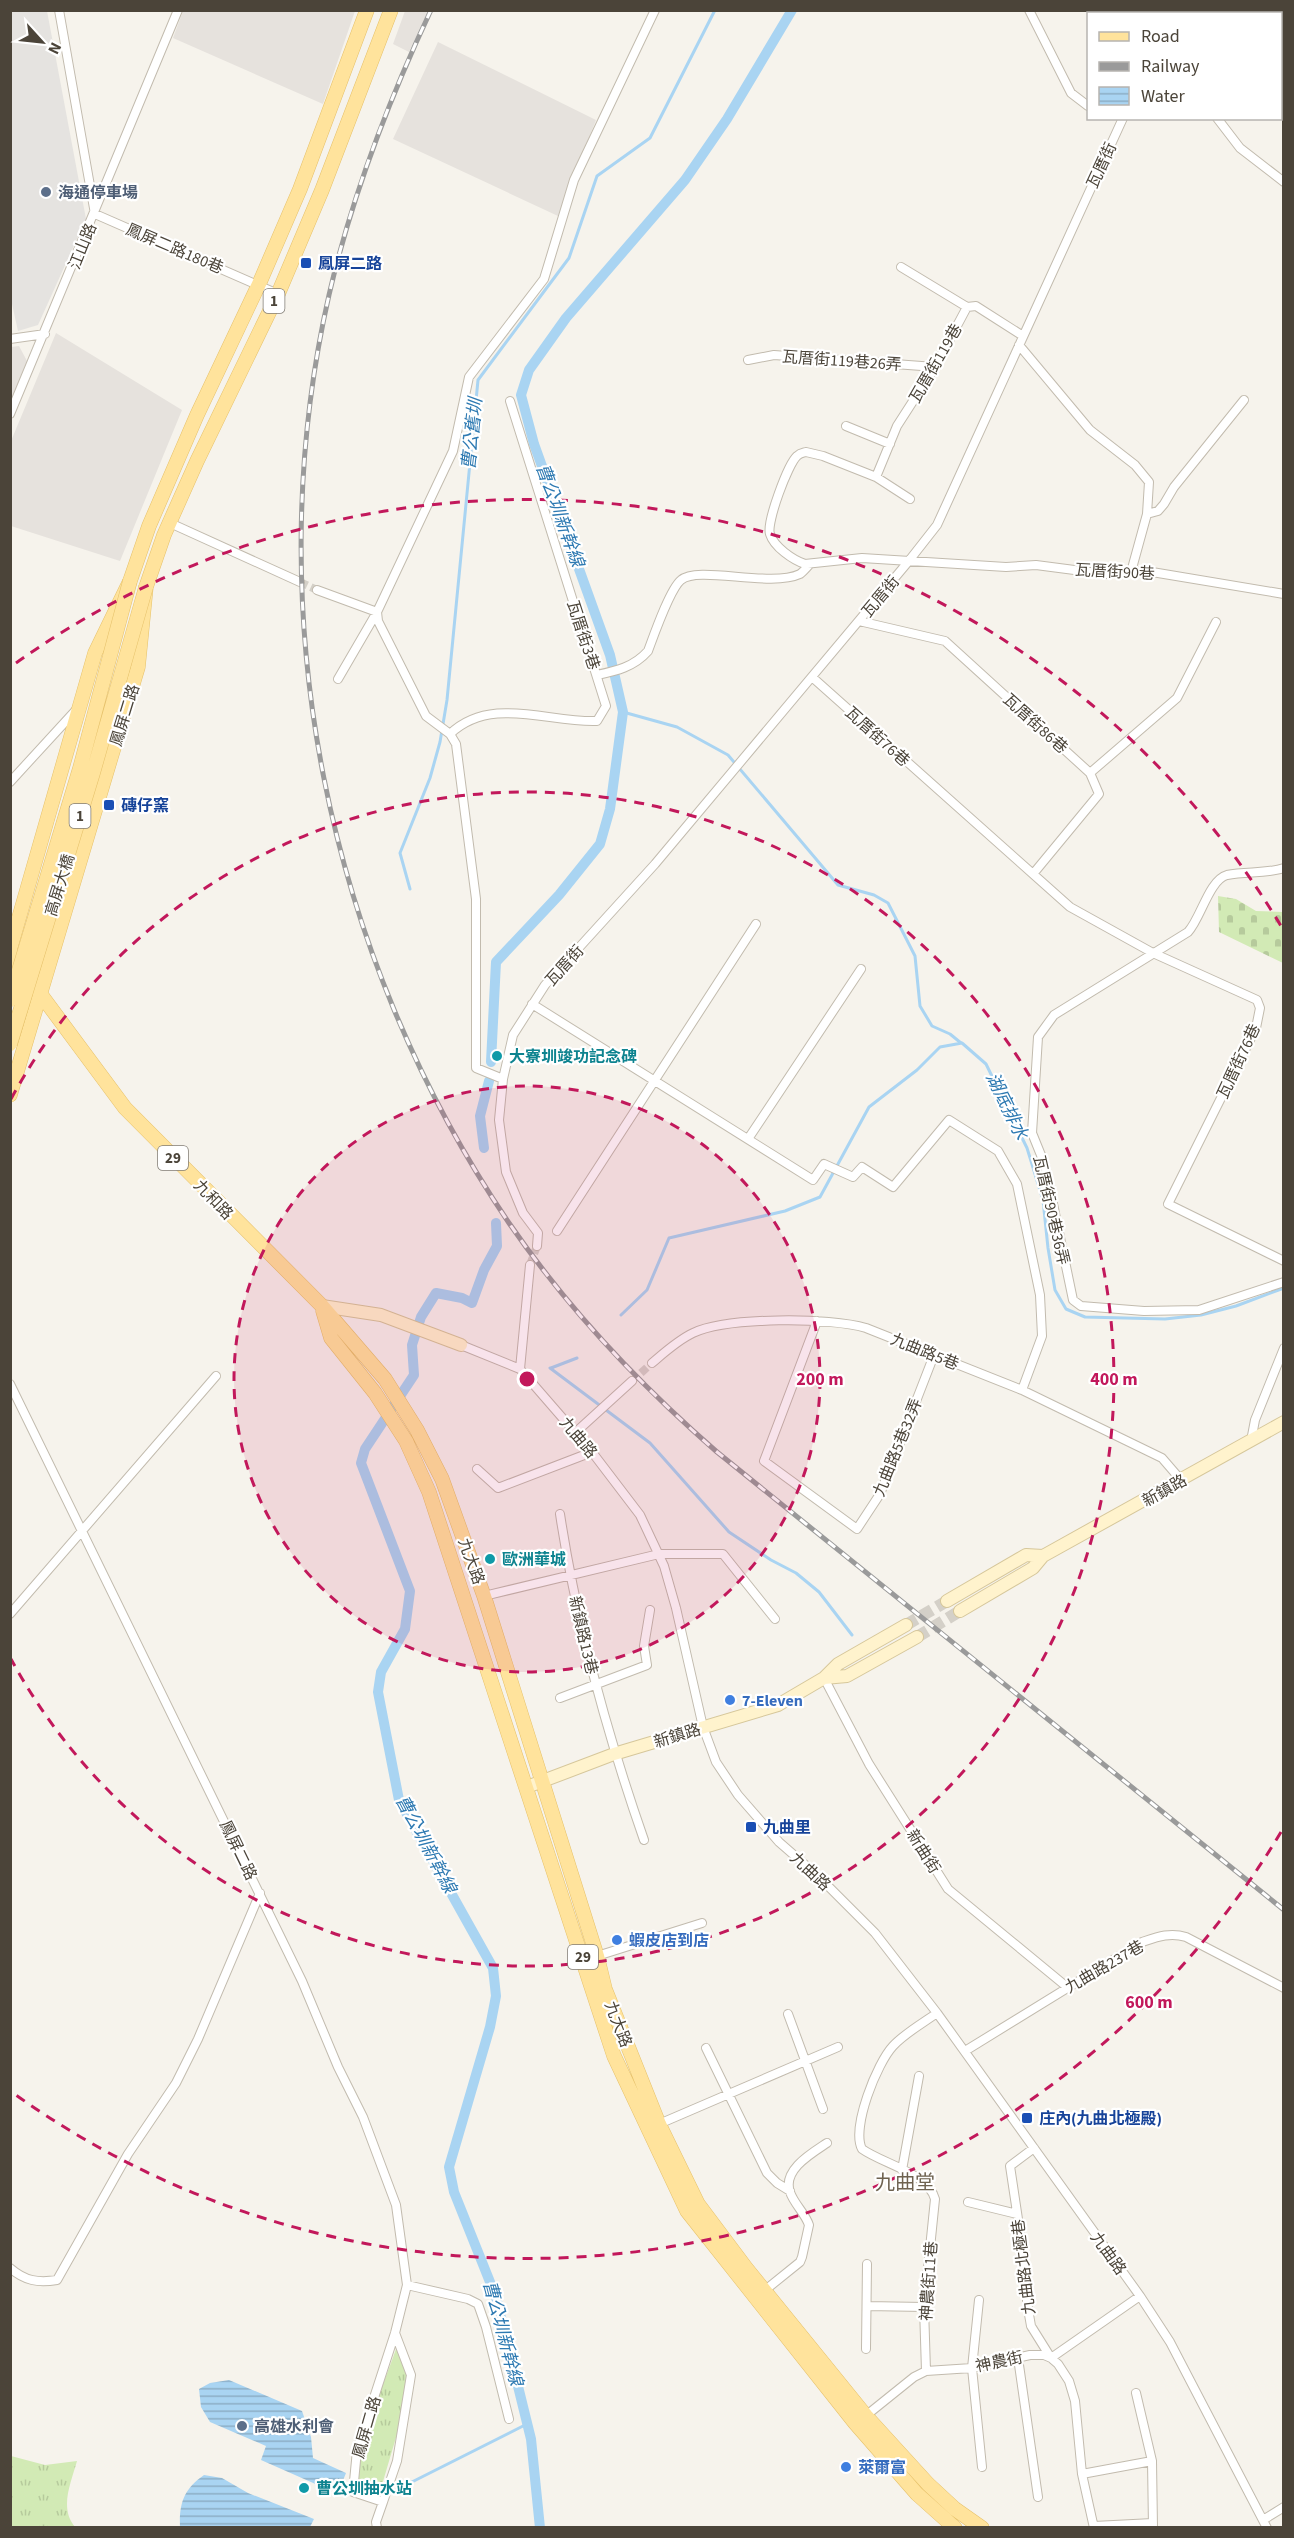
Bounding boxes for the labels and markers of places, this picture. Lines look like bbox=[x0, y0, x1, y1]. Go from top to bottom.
place label: 海通停車場 bbox=[58, 182, 138, 204]
marker: 海通停車場 bbox=[39, 185, 53, 199]
place label: 鳳屏二路 bbox=[318, 253, 382, 275]
marker: 鳳屏二路 bbox=[299, 256, 313, 270]
place label: 磚仔窯 bbox=[121, 795, 169, 817]
marker: 磚仔窯 bbox=[102, 798, 116, 812]
place label: 大寮圳竣功記念碑 bbox=[509, 1046, 637, 1068]
marker: 大寮圳竣功記念碑 bbox=[490, 1049, 504, 1063]
centre of rings bbox=[517, 1369, 537, 1389]
place label: 歐洲華城 bbox=[502, 1549, 566, 1571]
marker: 歐洲華城 bbox=[483, 1552, 497, 1566]
place label: 7-Eleven bbox=[742, 1690, 803, 1712]
marker: 7-Eleven bbox=[723, 1693, 737, 1707]
place label: 九曲里 bbox=[763, 1817, 811, 1839]
marker: 九曲里 bbox=[744, 1820, 758, 1834]
place label: 蝦皮店到店 bbox=[629, 1930, 709, 1952]
marker: 蝦皮店到店 bbox=[610, 1933, 624, 1947]
place label: 庄內(九曲北極殿) bbox=[1039, 2108, 1162, 2130]
marker: 庄內(九曲北極殿) bbox=[1020, 2111, 1034, 2125]
place label: 高雄水利會 bbox=[254, 2416, 334, 2438]
marker: 高雄水利會 bbox=[235, 2419, 249, 2433]
place label: 萊爾富 bbox=[858, 2457, 906, 2479]
marker: 萊爾富 bbox=[839, 2460, 853, 2474]
place label: 曹公圳抽水站 bbox=[316, 2478, 412, 2500]
marker: 曹公圳抽水站 bbox=[297, 2481, 311, 2495]

